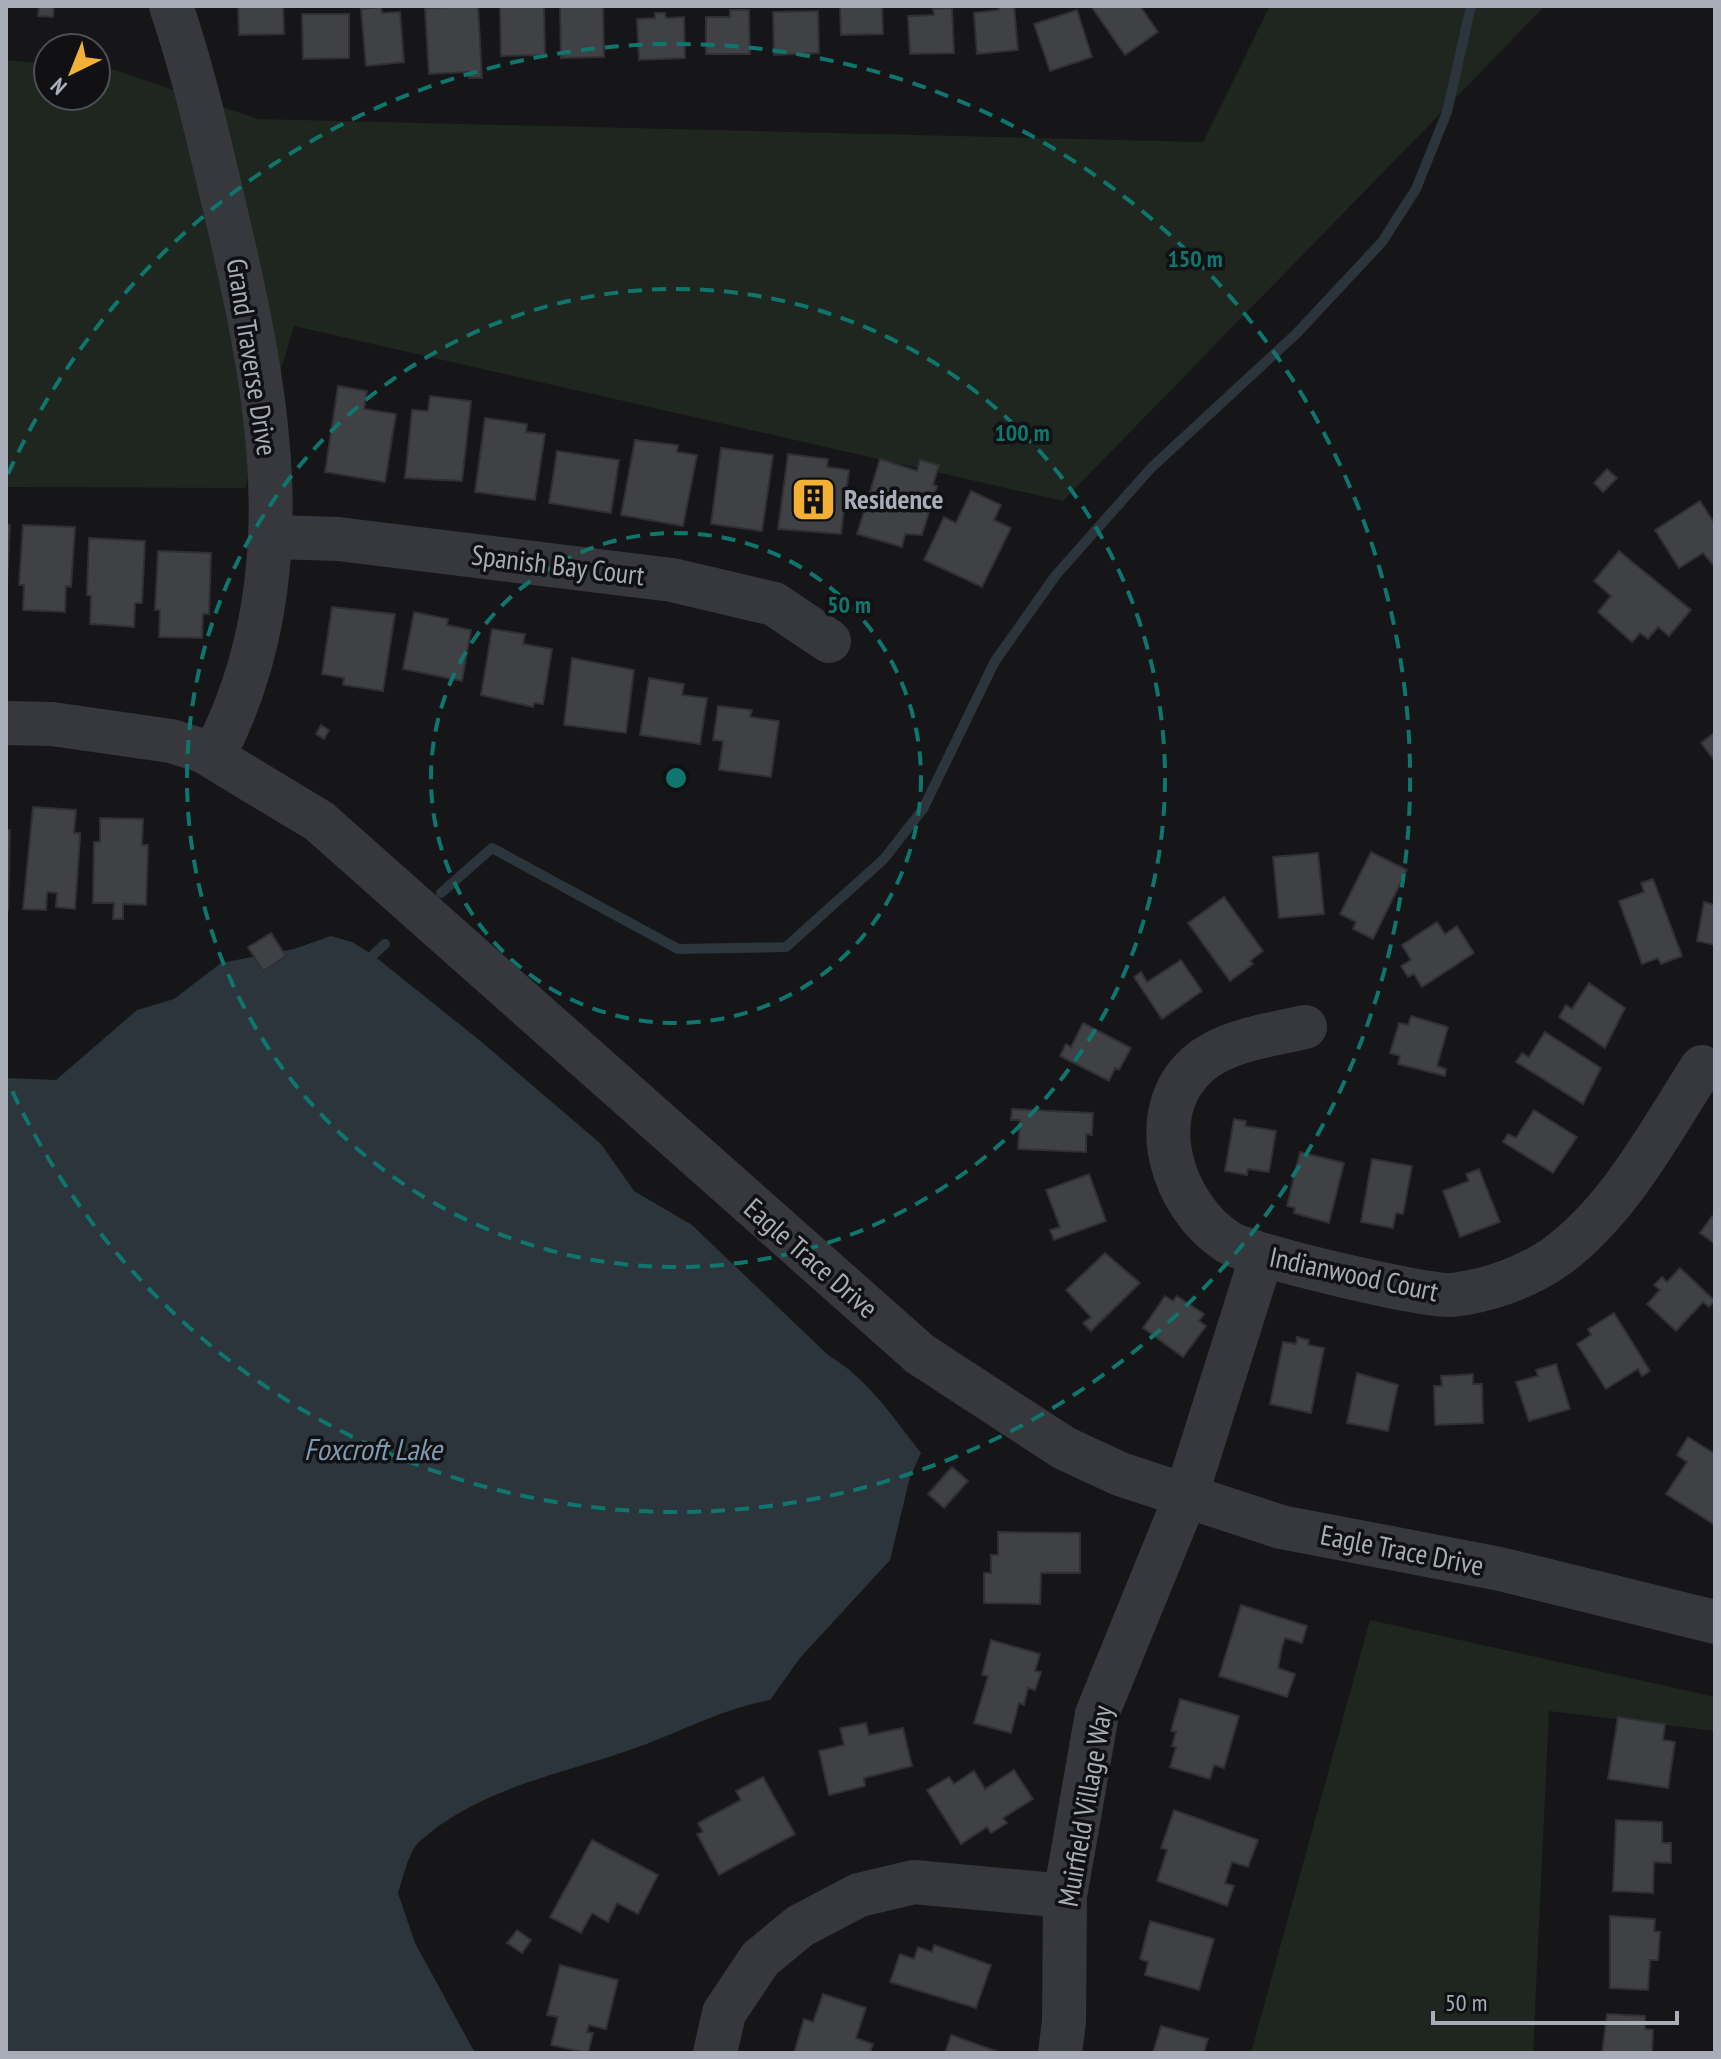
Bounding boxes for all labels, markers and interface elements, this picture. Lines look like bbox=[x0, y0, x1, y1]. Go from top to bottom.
north arrow bbox=[32, 32, 112, 112]
text: N bbox=[44, 72, 72, 101]
text: 150 m bbox=[1167, 243, 1223, 274]
street label: Grand Traverse Drive bbox=[219, 256, 286, 458]
text: 100 m bbox=[994, 417, 1050, 448]
building icon: Residence bbox=[789, 475, 837, 523]
place label: Residence bbox=[844, 480, 944, 517]
street label: Spanish Bay Court bbox=[470, 536, 647, 593]
text: 50 m bbox=[827, 589, 871, 620]
centre of rings bbox=[662, 764, 690, 792]
street label: Eagle Trace Drive bbox=[737, 1189, 886, 1326]
street label: Indianwood Court bbox=[1266, 1238, 1442, 1309]
water label: Foxcroft Lake bbox=[304, 1429, 444, 1468]
street label: Eagle Trace Drive bbox=[1317, 1516, 1487, 1583]
street label: Muirfield Village Way bbox=[1049, 1702, 1120, 1909]
scale bar bbox=[1433, 1975, 1677, 2025]
text: 50 m bbox=[1445, 1987, 1487, 2018]

